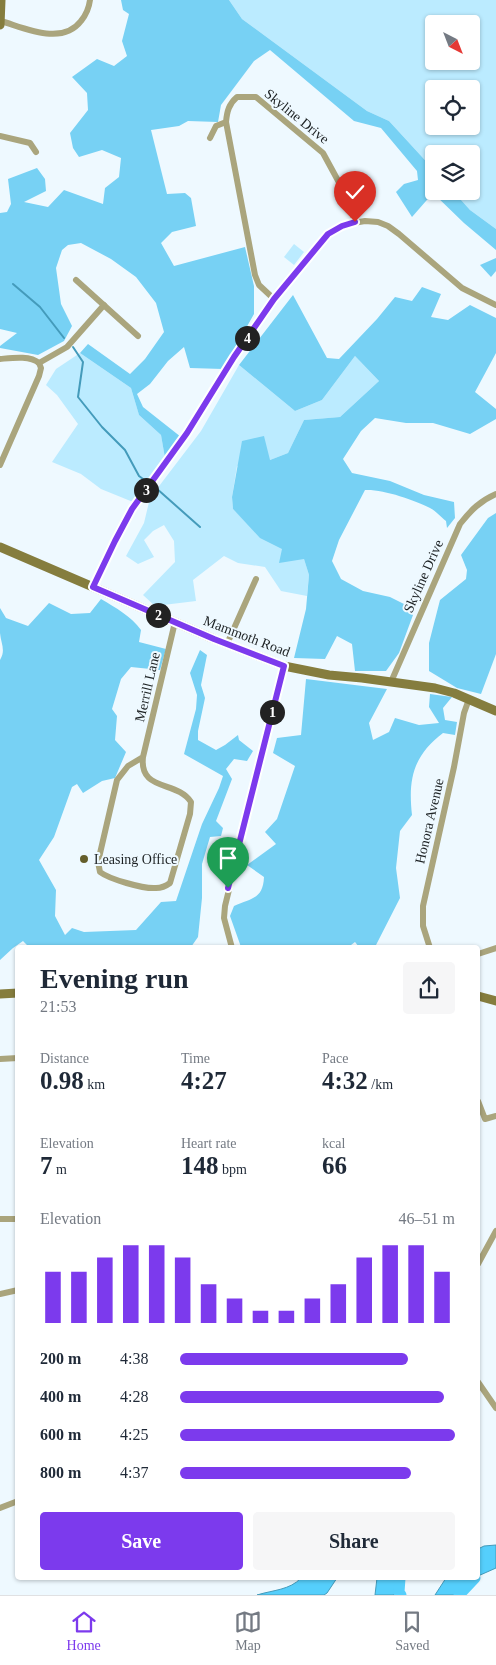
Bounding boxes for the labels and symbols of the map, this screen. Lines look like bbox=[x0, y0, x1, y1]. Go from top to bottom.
north arrow bbox=[425, 15, 480, 70]
street label: Skyline Drive bbox=[262, 86, 332, 147]
pin bbox=[334, 171, 376, 222]
pin: 4 bbox=[234, 326, 260, 350]
pin: 3 bbox=[134, 478, 158, 502]
street label: Skyline Drive bbox=[401, 537, 446, 615]
pin: 2 bbox=[146, 602, 170, 628]
street label: Mammoth Road bbox=[201, 613, 292, 660]
street label: Merrill Lane bbox=[132, 651, 163, 723]
pin: 1 bbox=[260, 700, 284, 724]
street label: Honora Avenue bbox=[412, 777, 447, 865]
pin bbox=[207, 837, 249, 888]
place label: Leasing Office bbox=[94, 852, 177, 867]
marker: Leasing Office bbox=[78, 853, 90, 865]

